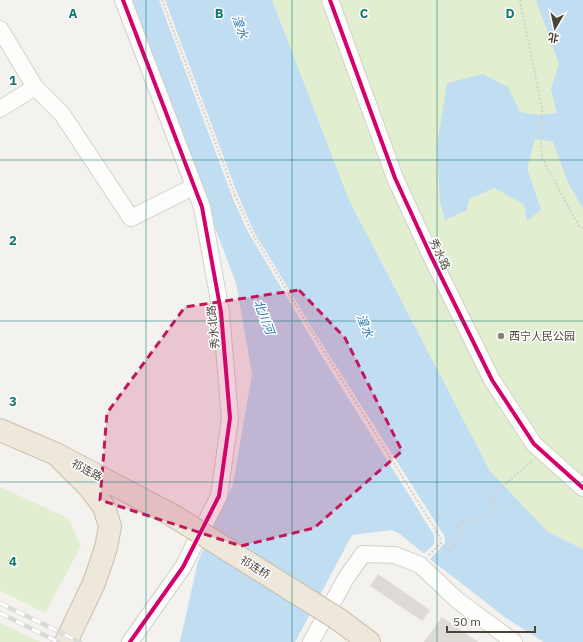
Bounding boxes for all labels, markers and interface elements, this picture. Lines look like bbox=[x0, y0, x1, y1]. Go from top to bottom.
text: A bbox=[69, 5, 78, 22]
text: B bbox=[215, 5, 224, 22]
text: C bbox=[360, 5, 369, 22]
text: D bbox=[505, 5, 515, 22]
north arrow bbox=[535, 8, 575, 48]
water label: 湟水 bbox=[229, 13, 252, 42]
text: 北 bbox=[547, 30, 560, 46]
text: 1 bbox=[9, 72, 17, 89]
text: 2 bbox=[9, 232, 17, 249]
street label: 秀水路 bbox=[426, 236, 454, 272]
water label: 北川河 bbox=[251, 297, 279, 338]
street label: 秀水北路 bbox=[204, 304, 222, 350]
water label: 湟水 bbox=[354, 312, 377, 341]
place label: 西宁人民公园 bbox=[509, 329, 575, 343]
marker: 西宁人民公园 bbox=[496, 331, 506, 341]
text: 3 bbox=[9, 393, 17, 410]
street label: 祁连路 bbox=[69, 456, 105, 484]
street label: 祁连桥 bbox=[237, 552, 273, 582]
text: 4 bbox=[9, 553, 17, 570]
scale bar bbox=[447, 608, 535, 634]
text: 50 m bbox=[453, 614, 481, 629]

